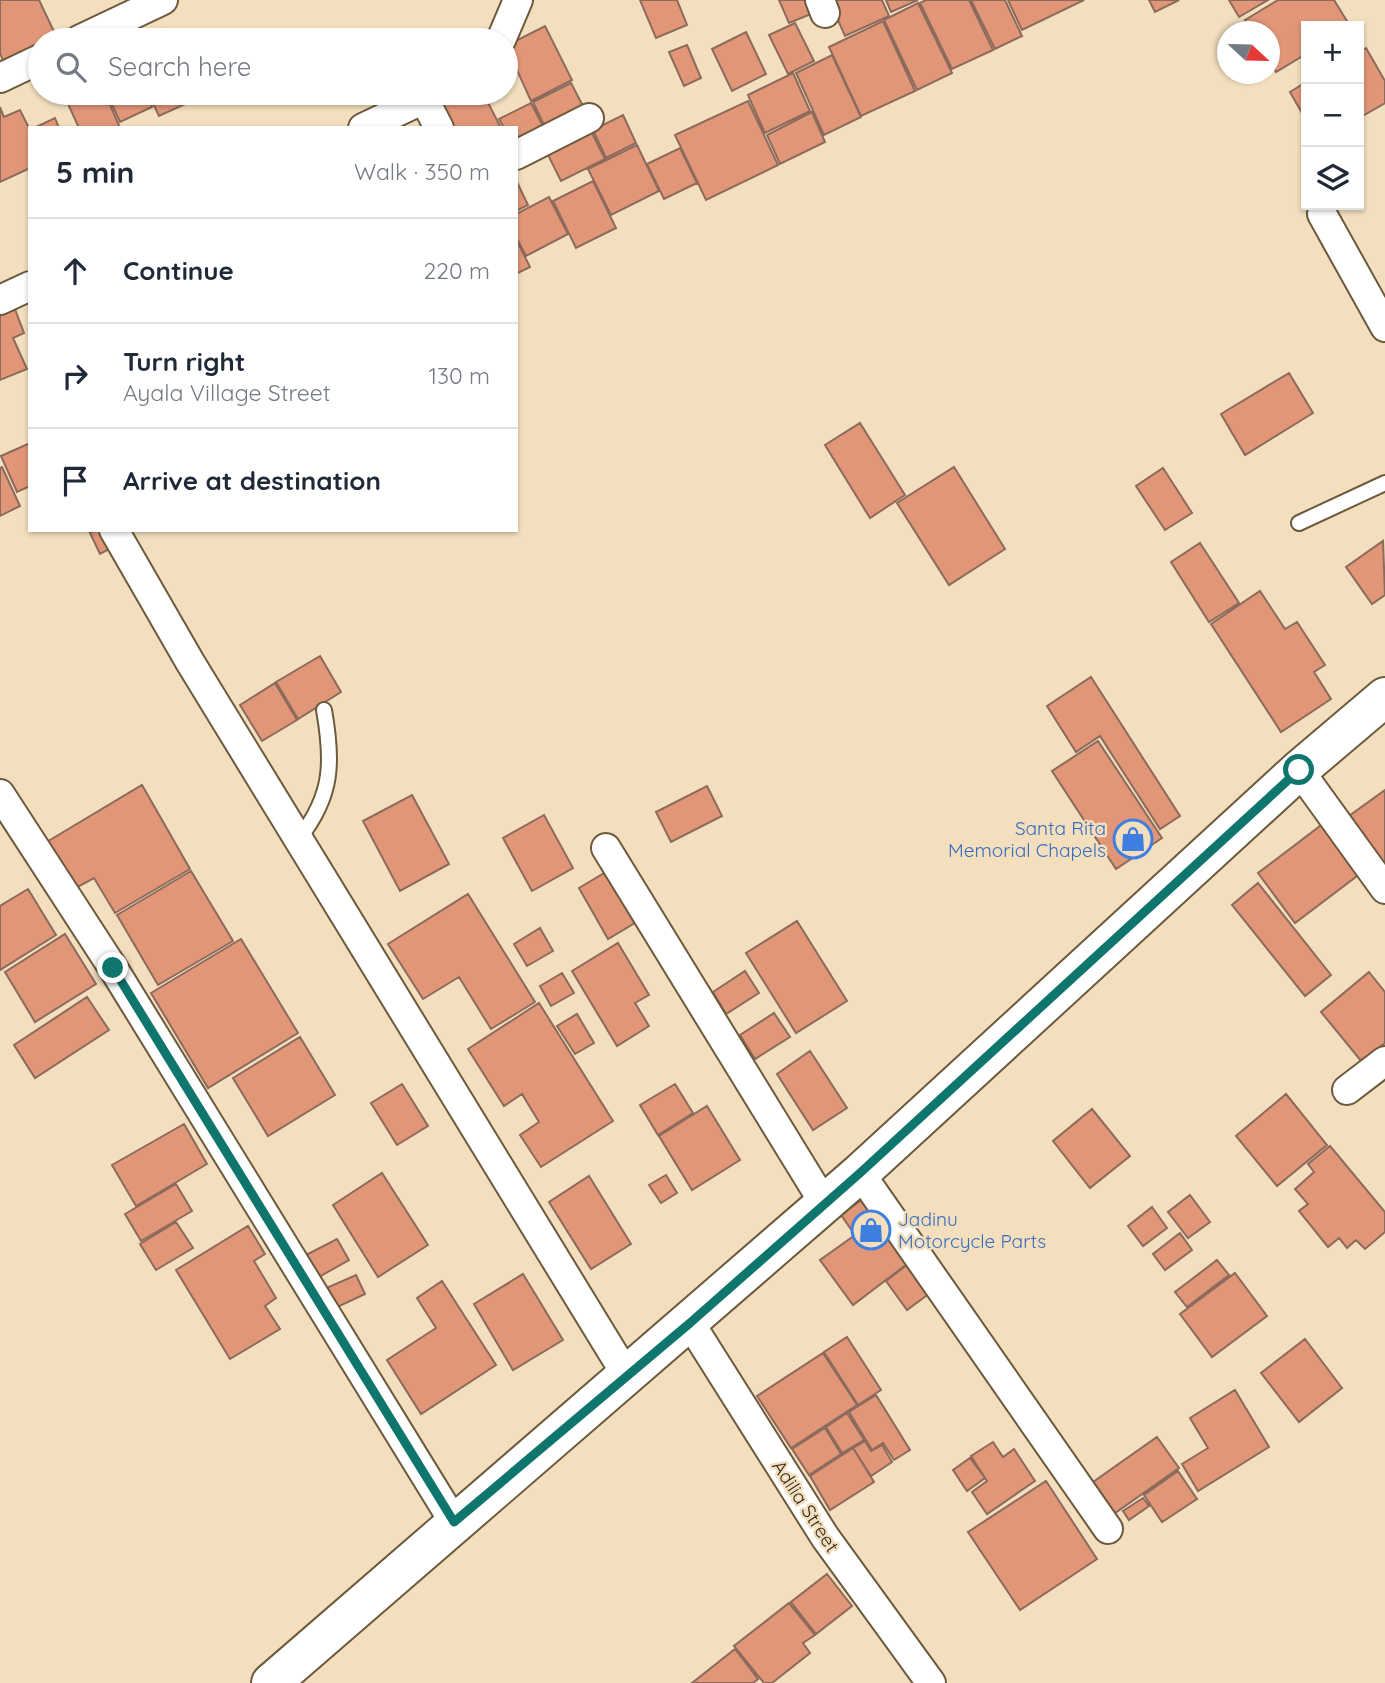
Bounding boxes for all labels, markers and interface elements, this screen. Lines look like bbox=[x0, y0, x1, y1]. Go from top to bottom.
north arrow bbox=[1217, 21, 1280, 84]
map controls bbox=[1301, 21, 1364, 210]
button: + bbox=[1301, 21, 1364, 84]
search box bbox=[28, 28, 518, 105]
icon: search bbox=[52, 48, 90, 86]
text: Search here bbox=[108, 50, 252, 83]
button: − bbox=[1301, 84, 1364, 147]
button: layers bbox=[1301, 147, 1364, 210]
text: 5 min bbox=[56, 153, 134, 191]
text: Walk · 350 m bbox=[354, 157, 490, 186]
icon: ahead bbox=[56, 252, 94, 290]
text: Continue bbox=[123, 254, 234, 287]
text: 220 m bbox=[424, 256, 490, 285]
text: Turn right bbox=[123, 345, 245, 378]
icon: right bbox=[56, 357, 94, 395]
text: 130 m bbox=[428, 361, 490, 390]
text: Ayala Village Street bbox=[123, 378, 331, 407]
icon: arrive bbox=[56, 462, 94, 500]
text: Arrive at destination bbox=[123, 464, 381, 497]
route start bbox=[1283, 754, 1314, 785]
place label: Santa Rita Memorial Chapels bbox=[948, 816, 1106, 862]
shop icon: Santa Rita Memorial Chapels bbox=[1112, 818, 1154, 860]
route end bbox=[97, 952, 128, 983]
place label: Jadinu Motorcycle Parts bbox=[898, 1207, 1046, 1253]
shop icon: Jadinu Motorcycle Parts bbox=[850, 1209, 892, 1251]
street label: Adilia Street bbox=[767, 1455, 845, 1557]

